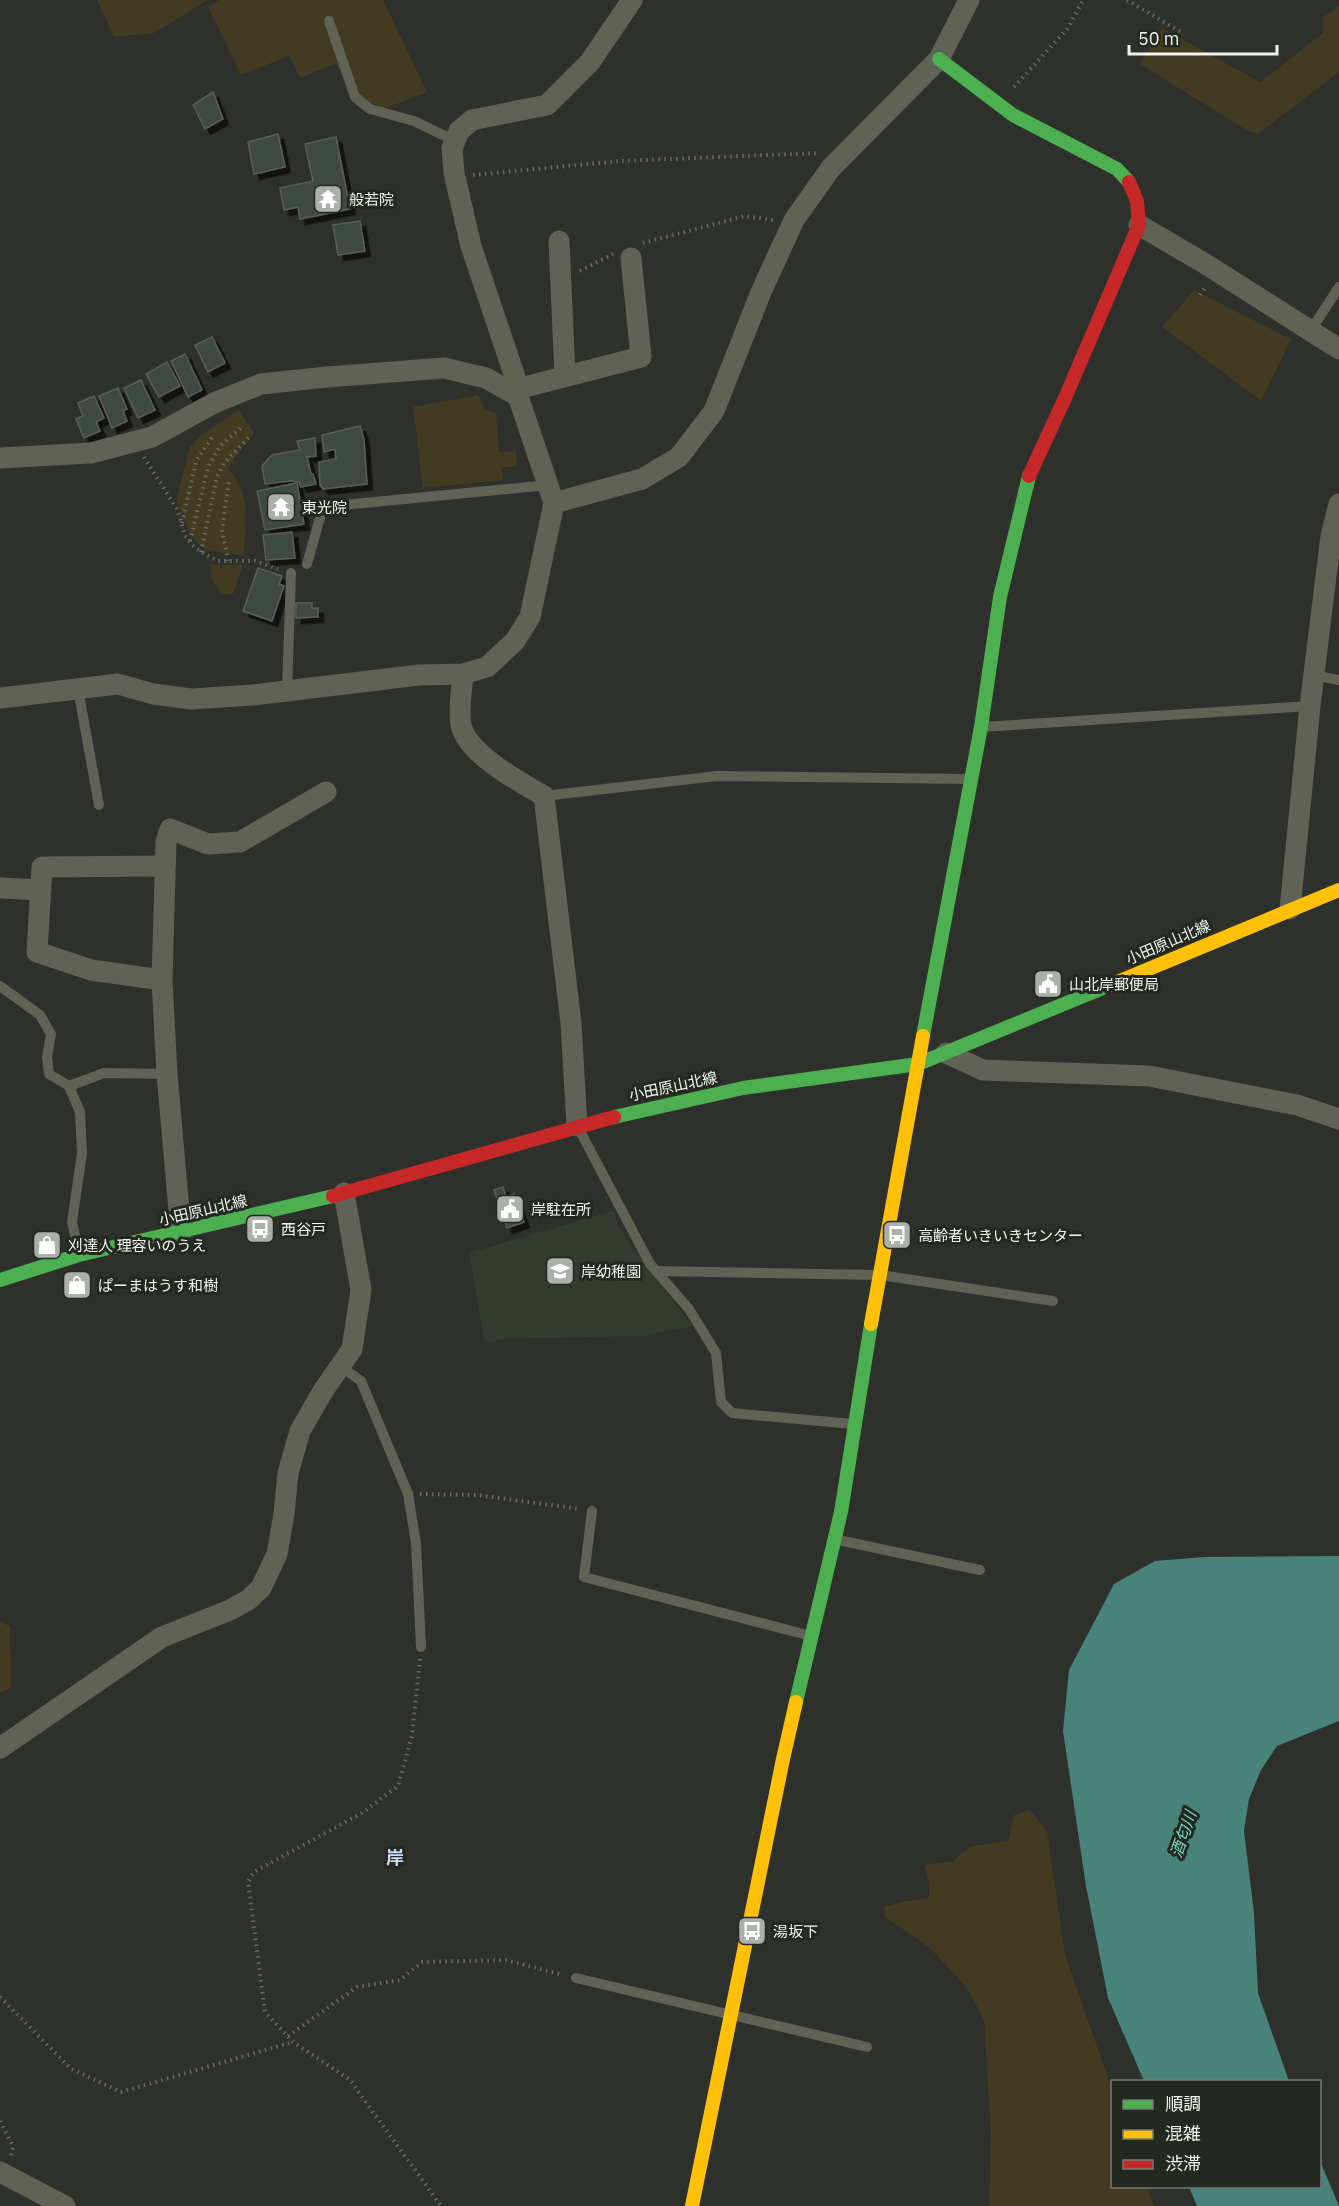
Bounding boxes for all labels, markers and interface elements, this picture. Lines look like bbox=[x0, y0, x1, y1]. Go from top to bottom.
scale bar bbox=[1129, 18, 1278, 56]
text: 50 m bbox=[1138, 27, 1180, 50]
temple icon: 般若院 bbox=[312, 183, 344, 215]
place label: 般若院 bbox=[349, 190, 394, 209]
temple icon: 東光院 bbox=[265, 491, 297, 523]
place label: 東光院 bbox=[302, 498, 347, 517]
street label: 小田原山北線 bbox=[1123, 916, 1213, 968]
public building icon: 山北岸郵便局 bbox=[1032, 968, 1064, 1000]
place label: 山北岸郵便局 bbox=[1069, 975, 1159, 994]
street label: 小田原山北線 bbox=[627, 1067, 719, 1105]
street label: 小田原山北線 bbox=[157, 1191, 249, 1229]
public building icon: 岸駐在所 bbox=[494, 1193, 526, 1225]
place label: 岸駐在所 bbox=[531, 1200, 591, 1219]
bus stop icon: 西谷戸 bbox=[244, 1213, 276, 1245]
bus stop icon: 高齢者いきいきセンター bbox=[881, 1219, 913, 1251]
place label: 西谷戸 bbox=[281, 1220, 326, 1239]
place label: 高齢者いきいきセンター bbox=[918, 1226, 1083, 1245]
shop icon: 刈達人 理容いのうえ bbox=[31, 1229, 63, 1261]
place label: 刈達人 理容いのうえ bbox=[68, 1236, 207, 1255]
school or university icon: 岸幼稚園 bbox=[544, 1255, 576, 1287]
place label: 岸幼稚園 bbox=[581, 1262, 641, 1281]
shop icon: ぱーまはうす和樹 bbox=[61, 1269, 93, 1301]
place label: ぱーまはうす和樹 bbox=[98, 1276, 218, 1295]
water label: 酒匂川 bbox=[1166, 1806, 1201, 1860]
district label: 岸 bbox=[386, 1846, 404, 1869]
bus stop icon: 湯坂下 bbox=[736, 1915, 768, 1947]
place label: 湯坂下 bbox=[773, 1922, 818, 1941]
legend bbox=[1111, 2080, 1321, 2188]
text: 順調 bbox=[1165, 2092, 1201, 2115]
text: 混雑 bbox=[1165, 2122, 1201, 2145]
text: 渋滞 bbox=[1165, 2152, 1201, 2175]

